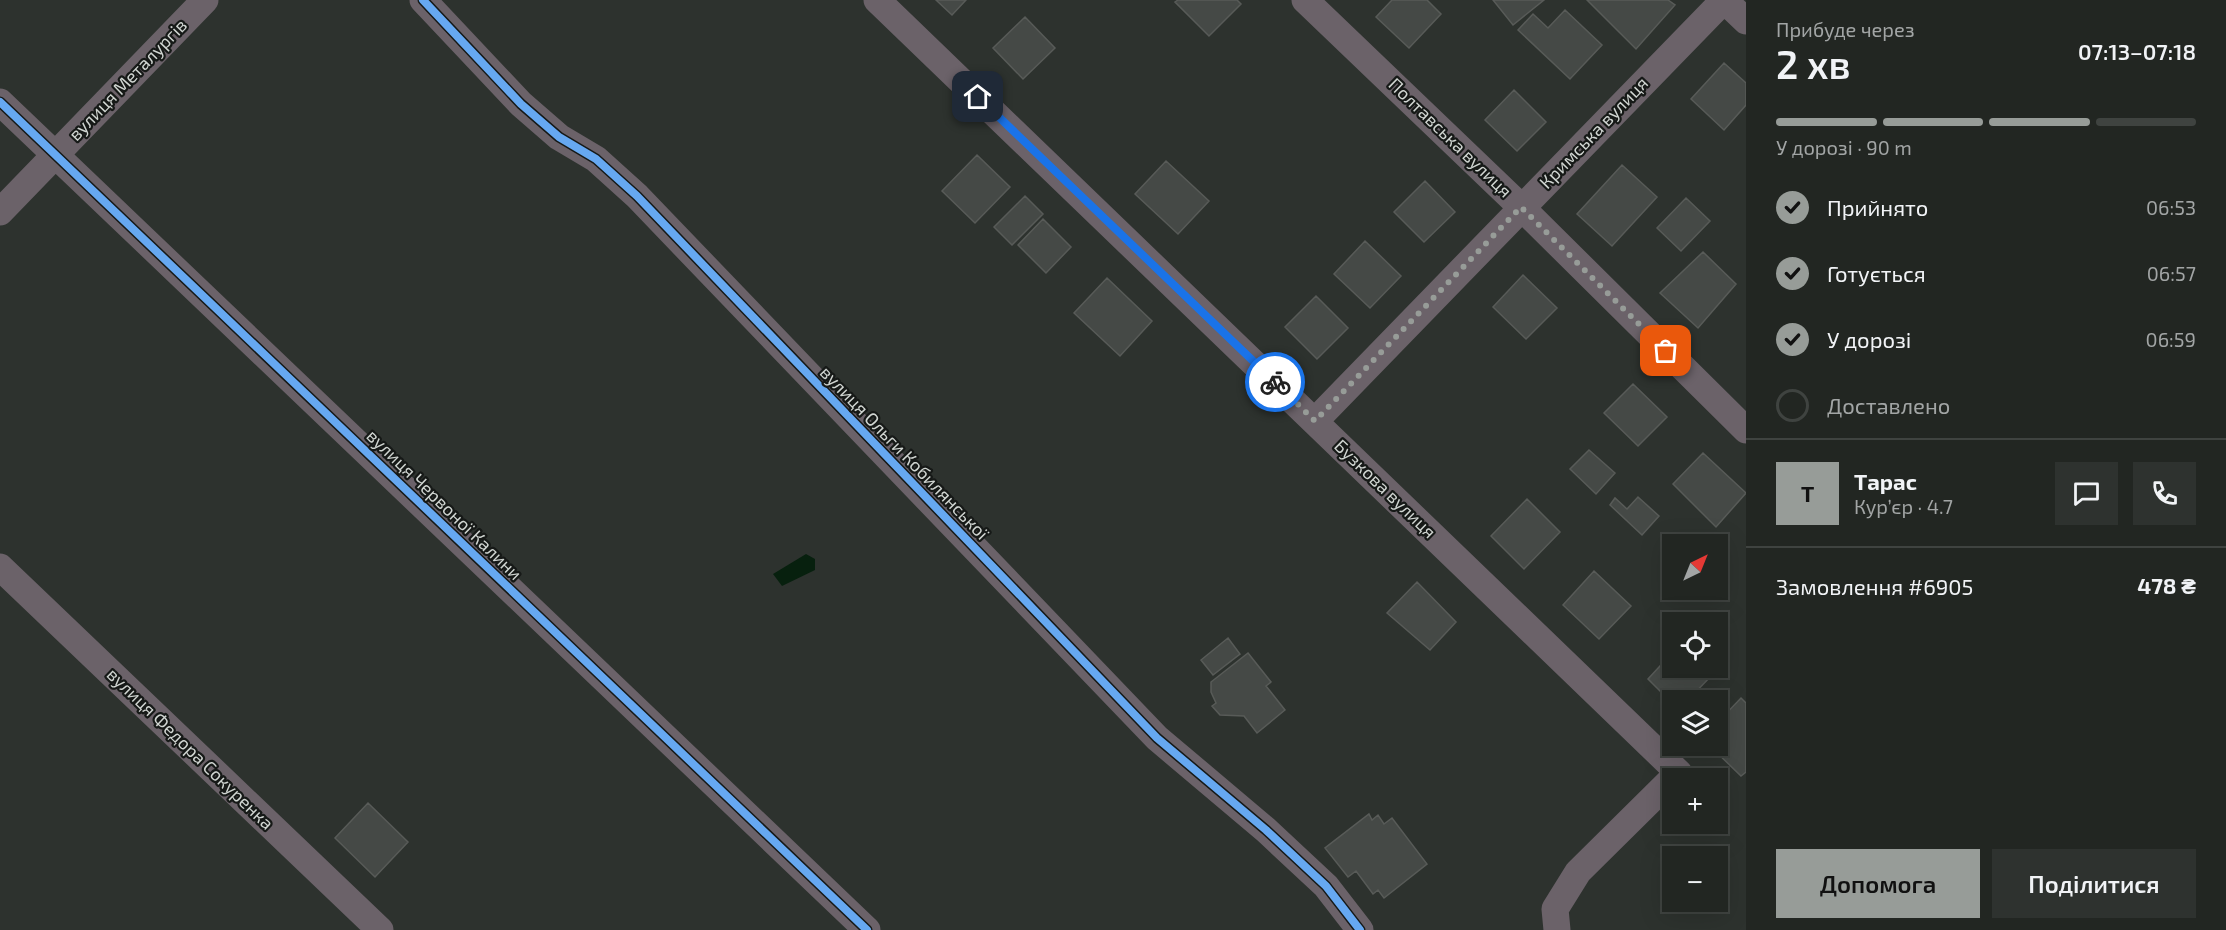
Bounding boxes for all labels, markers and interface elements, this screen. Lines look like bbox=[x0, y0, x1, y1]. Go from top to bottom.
street label: вулиця Металургів bbox=[63, 14, 191, 145]
text: Прибуде через bbox=[1776, 17, 1915, 41]
text: 07:13–07:18 bbox=[2078, 38, 2196, 64]
text: 2 хв bbox=[1776, 40, 1851, 87]
pin bbox=[952, 71, 1003, 122]
street label: Кримська вулиця bbox=[1534, 72, 1652, 193]
street label: Полтавська вулиця bbox=[1385, 73, 1517, 202]
icon: home bbox=[961, 80, 994, 113]
text: У дорозі · 90 m bbox=[1776, 135, 1912, 159]
icon: check bbox=[1776, 191, 1809, 224]
text: Прийнято bbox=[1827, 194, 1928, 220]
text: 06:53 bbox=[2146, 195, 2196, 219]
icon: check bbox=[1776, 257, 1809, 290]
text: Готується bbox=[1827, 260, 1926, 286]
text: 06:57 bbox=[2147, 261, 2196, 285]
icon: check bbox=[1776, 323, 1809, 356]
pin bbox=[1640, 325, 1691, 376]
text: У дорозі bbox=[1827, 326, 1911, 352]
text: 06:59 bbox=[2146, 327, 2196, 351]
icon: bag bbox=[1649, 334, 1682, 367]
courier bbox=[1245, 352, 1305, 412]
street label: вулиця Ольги Кобилянської bbox=[816, 361, 994, 544]
icon: bike bbox=[1259, 366, 1292, 399]
text: Доставлено bbox=[1827, 392, 1950, 418]
street label: вулиця Червоної Калини bbox=[362, 424, 527, 584]
street label: Бузкова вулиця bbox=[1330, 434, 1441, 542]
button: chat bbox=[2055, 462, 2118, 525]
button: phone bbox=[2133, 462, 2196, 525]
text: Тарас bbox=[1854, 468, 1917, 494]
text: Т bbox=[1801, 480, 1814, 506]
text: Кур’єр · 4.7 bbox=[1854, 494, 1953, 518]
north arrow bbox=[1662, 534, 1728, 600]
map controls bbox=[1662, 534, 1728, 912]
text: 478 ₴ bbox=[2137, 572, 2196, 598]
text: Замовлення #6905 bbox=[1776, 573, 1973, 599]
button: locate bbox=[1662, 612, 1728, 678]
street label: вулиця Федора Сокуренка bbox=[103, 663, 279, 834]
button: layers bbox=[1662, 690, 1728, 756]
button: + bbox=[1662, 768, 1728, 834]
button: − bbox=[1662, 846, 1728, 912]
button: Допомога bbox=[1776, 849, 1980, 918]
button: Поділитися bbox=[1992, 849, 2196, 918]

